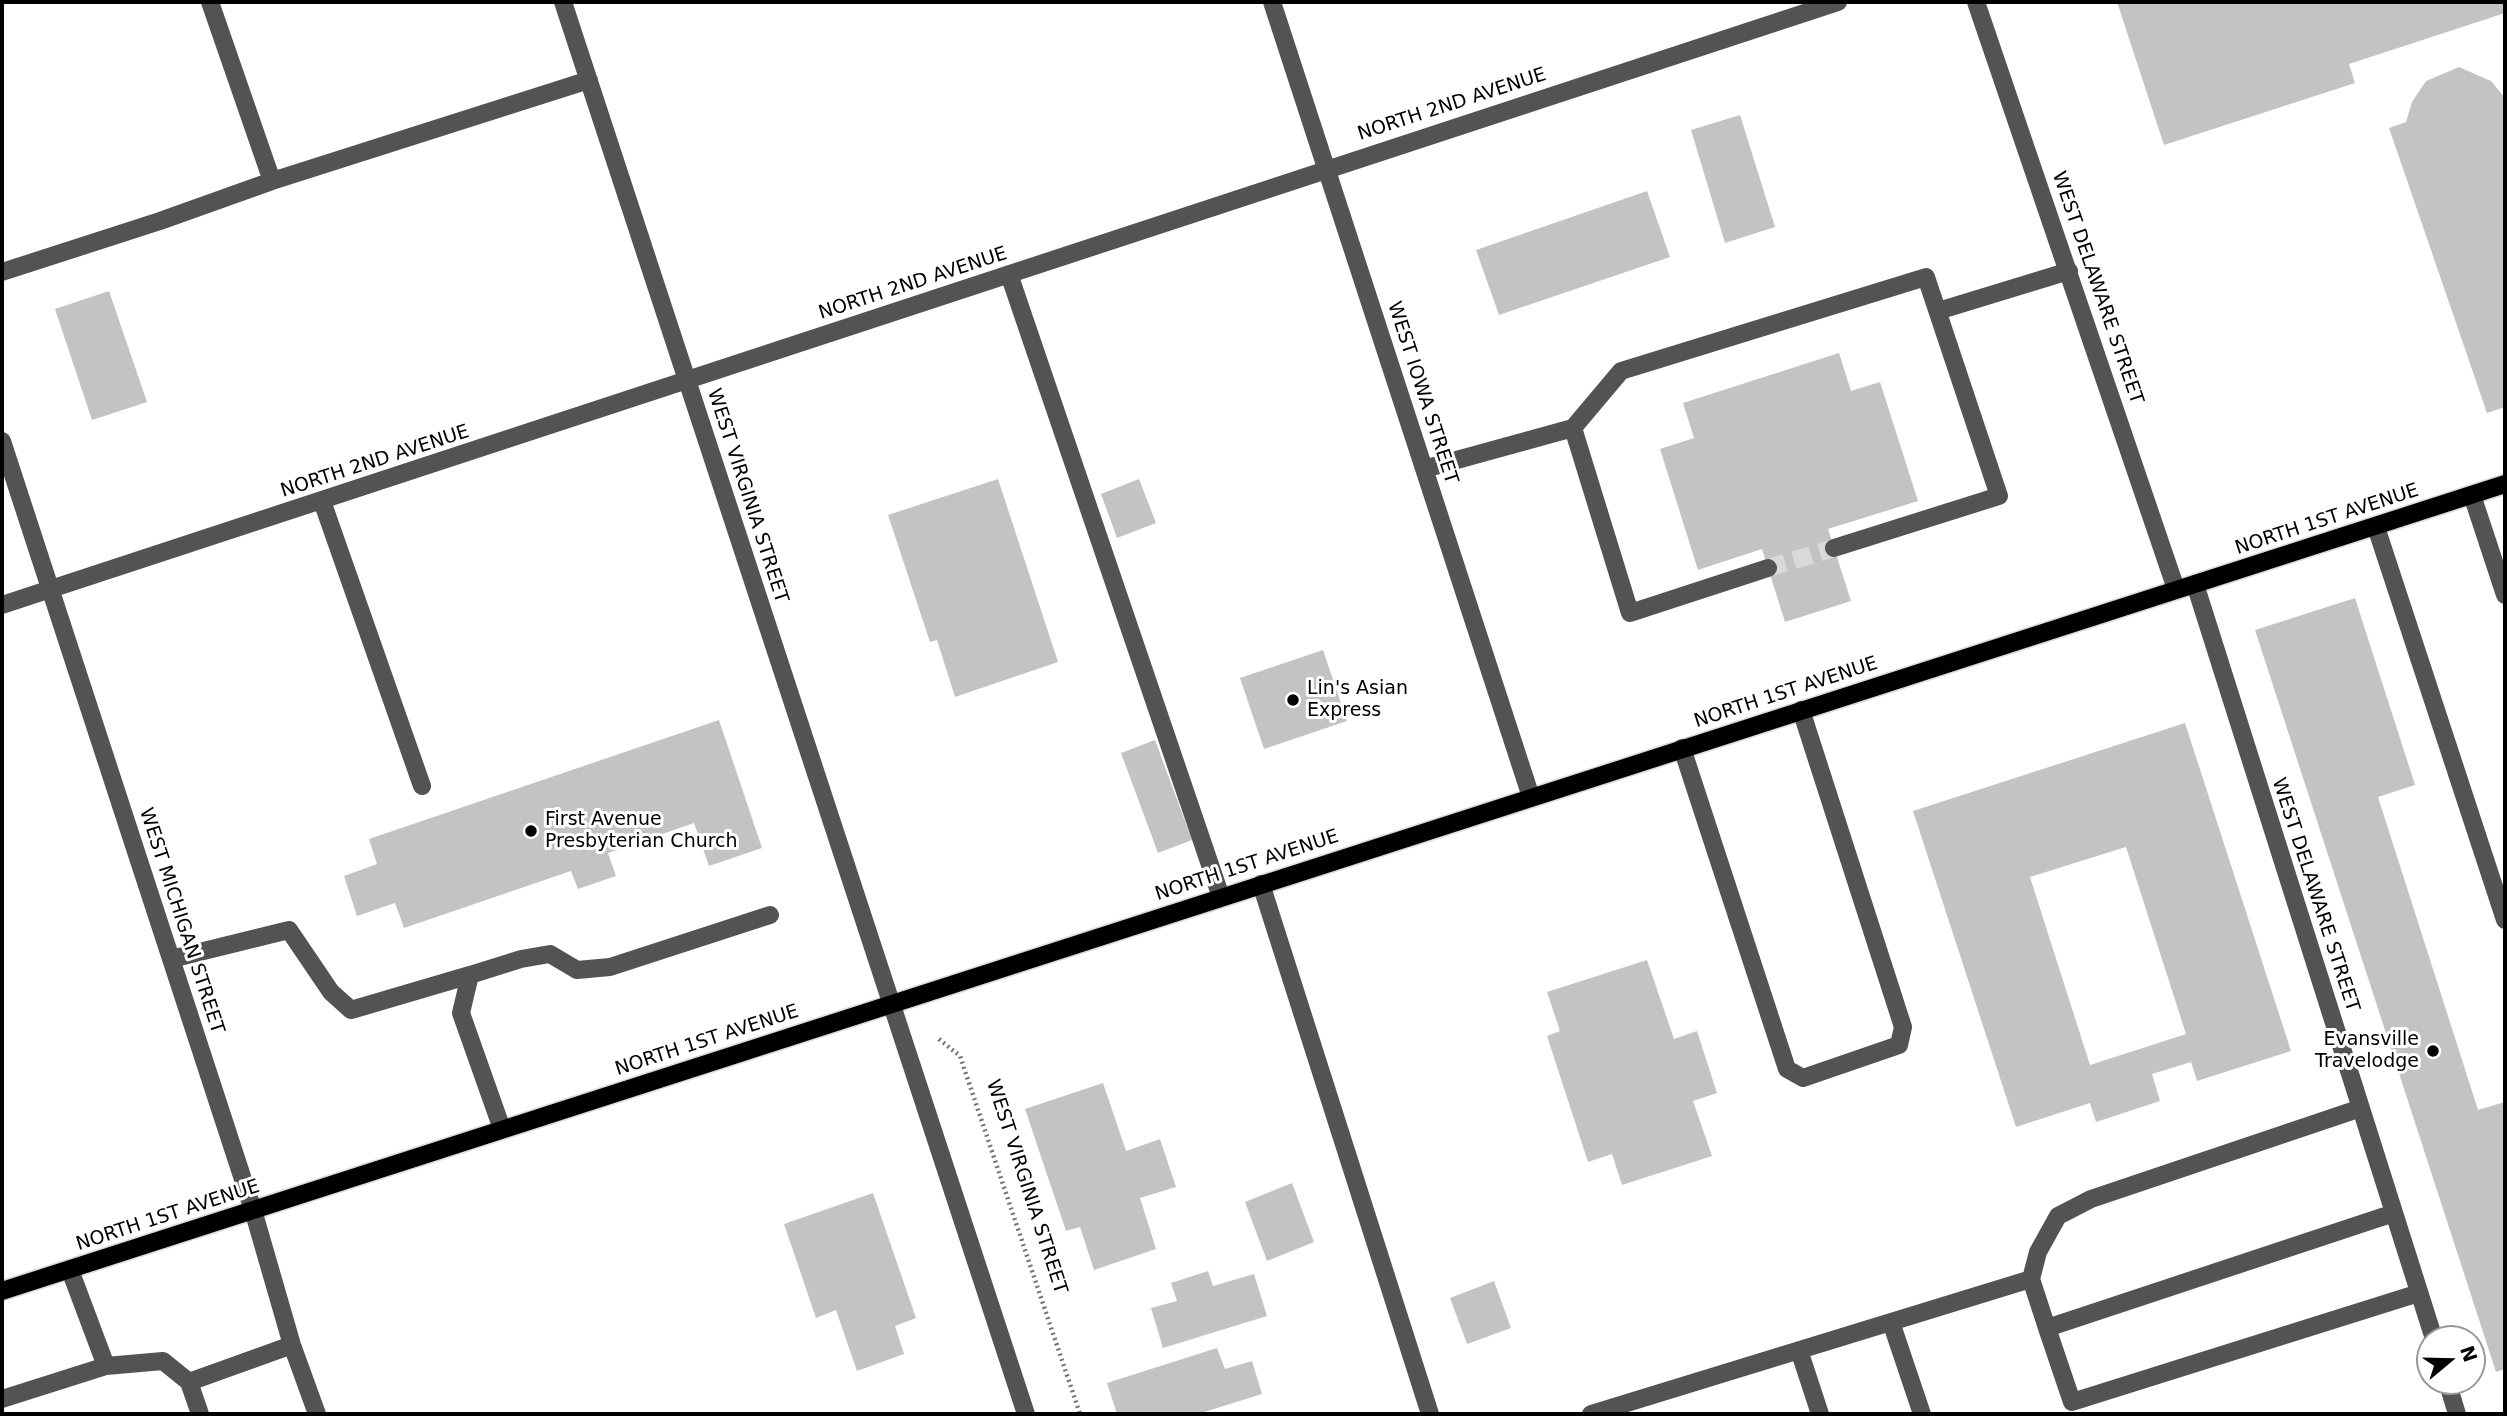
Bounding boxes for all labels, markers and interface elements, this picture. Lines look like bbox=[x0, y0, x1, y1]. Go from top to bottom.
street label: NORTH 2ND AVENUE bbox=[1355, 64, 1549, 146]
street label: WEST DELAWARE STREET bbox=[2046, 169, 2148, 407]
street label: NORTH 2ND AVENUE bbox=[816, 243, 1010, 325]
street label: WEST IOWA STREET bbox=[1382, 299, 1462, 487]
street label: WEST VIRGINIA STREET bbox=[702, 386, 792, 606]
street label: NORTH 2ND AVENUE bbox=[278, 421, 472, 503]
street label: NORTH 1ST AVENUE bbox=[2232, 480, 2422, 560]
street label: NORTH 1ST AVENUE bbox=[1691, 653, 1881, 733]
place label: Lin's Asian Express bbox=[1307, 678, 1408, 722]
marker: Lin's Asian Express bbox=[1285, 692, 1301, 708]
street label: WEST DELAWARE STREET bbox=[2266, 775, 2364, 1015]
street label: WEST MICHIGAN STREET bbox=[134, 805, 228, 1037]
place label: First Avenue Presbyterian Church bbox=[545, 809, 738, 853]
marker: First Avenue Presbyterian Church bbox=[523, 823, 539, 839]
street label: NORTH 1ST AVENUE bbox=[1152, 826, 1342, 906]
street label: NORTH 1ST AVENUE bbox=[612, 1001, 802, 1081]
place label: Evansville Travelodge bbox=[2315, 1029, 2419, 1073]
marker: Evansville Travelodge bbox=[2425, 1043, 2441, 1059]
street label: WEST VIRGINIA STREET bbox=[981, 1077, 1071, 1297]
street label: NORTH 1ST AVENUE bbox=[73, 1176, 263, 1256]
north arrow bbox=[2416, 1325, 2486, 1395]
text: N bbox=[2456, 1343, 2482, 1365]

